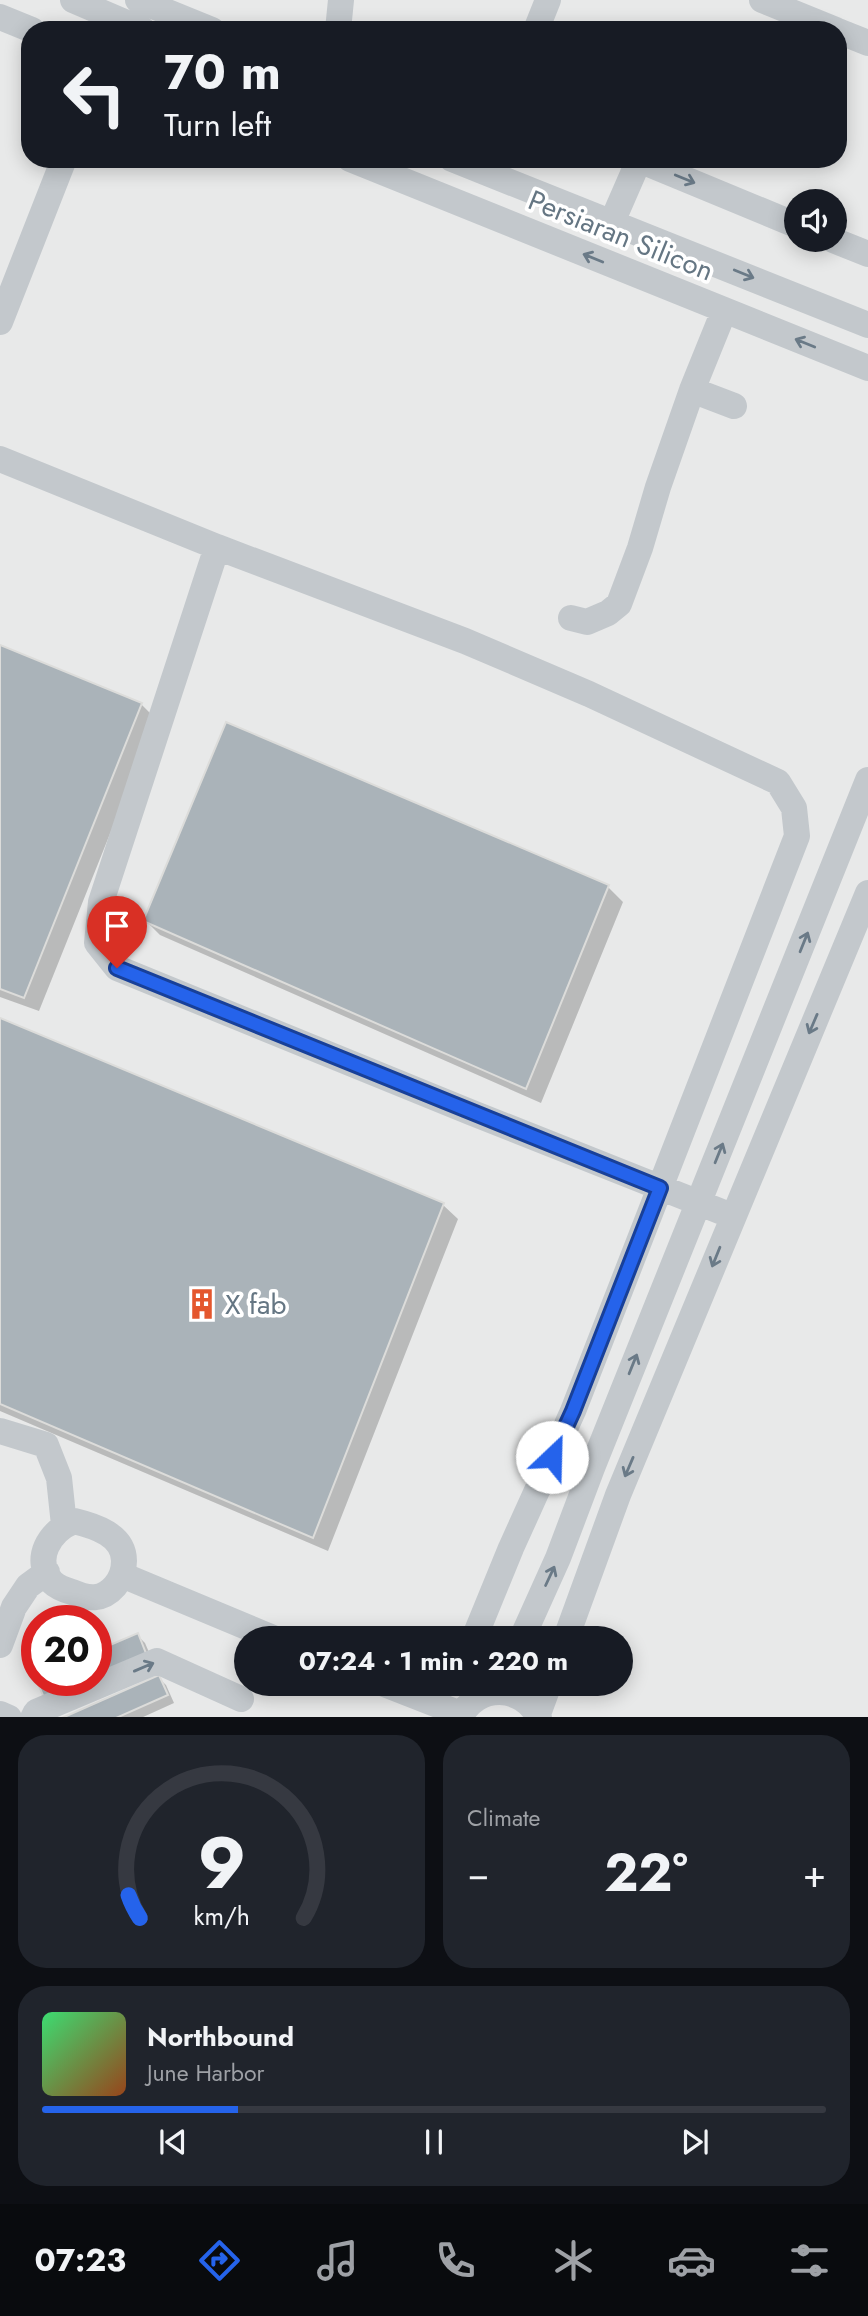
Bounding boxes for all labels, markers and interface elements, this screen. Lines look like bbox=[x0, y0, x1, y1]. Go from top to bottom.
text: 70 m bbox=[164, 37, 281, 107]
icon: left bbox=[49, 49, 140, 140]
text: Turn left bbox=[164, 102, 271, 148]
one-way arrow bbox=[674, 174, 696, 187]
street label: Persiaran Silicon bbox=[522, 180, 720, 291]
map controls bbox=[784, 189, 847, 252]
button: sound bbox=[784, 189, 847, 252]
one-way arrow bbox=[583, 250, 605, 263]
one-way arrow bbox=[732, 268, 754, 281]
one-way arrow bbox=[794, 335, 816, 348]
pin bbox=[87, 896, 147, 968]
icon: arrive bbox=[98, 907, 136, 945]
one-way arrow bbox=[798, 932, 811, 954]
one-way arrow bbox=[806, 1013, 819, 1034]
one-way arrow bbox=[713, 1143, 726, 1165]
one-way arrow bbox=[709, 1245, 722, 1267]
place label: X fab bbox=[225, 1284, 286, 1325]
building icon: X fab bbox=[185, 1287, 219, 1321]
one-way arrow bbox=[628, 1354, 641, 1376]
position arrow bbox=[515, 1420, 589, 1494]
one-way arrow bbox=[622, 1456, 635, 1477]
one-way arrow bbox=[544, 1566, 557, 1587]
speed limit sign: 20 bbox=[21, 1605, 112, 1696]
text: 07:24 · 1 min · 220 m bbox=[299, 1642, 568, 1680]
one-way arrow bbox=[132, 1659, 154, 1672]
text: Climate bbox=[467, 1801, 540, 1835]
text: 9 bbox=[197, 1810, 246, 1915]
text: 22° bbox=[604, 1835, 688, 1911]
text: − bbox=[467, 1846, 489, 1901]
text: + bbox=[803, 1846, 826, 1901]
text: km/h bbox=[193, 1897, 250, 1933]
text: Northbound bbox=[147, 2018, 294, 2056]
text: June Harbor bbox=[147, 2056, 264, 2090]
icon: previous bbox=[154, 2123, 192, 2161]
icon: pause bbox=[415, 2123, 453, 2161]
icon: next bbox=[676, 2123, 714, 2161]
icon: directions bbox=[195, 2236, 244, 2285]
icon: music bbox=[313, 2236, 362, 2285]
icon: phone bbox=[431, 2236, 480, 2285]
icon: climate bbox=[549, 2236, 598, 2285]
icon: car bbox=[667, 2236, 716, 2285]
icon: filters bbox=[785, 2236, 834, 2285]
text: 07:23 bbox=[34, 2237, 126, 2283]

